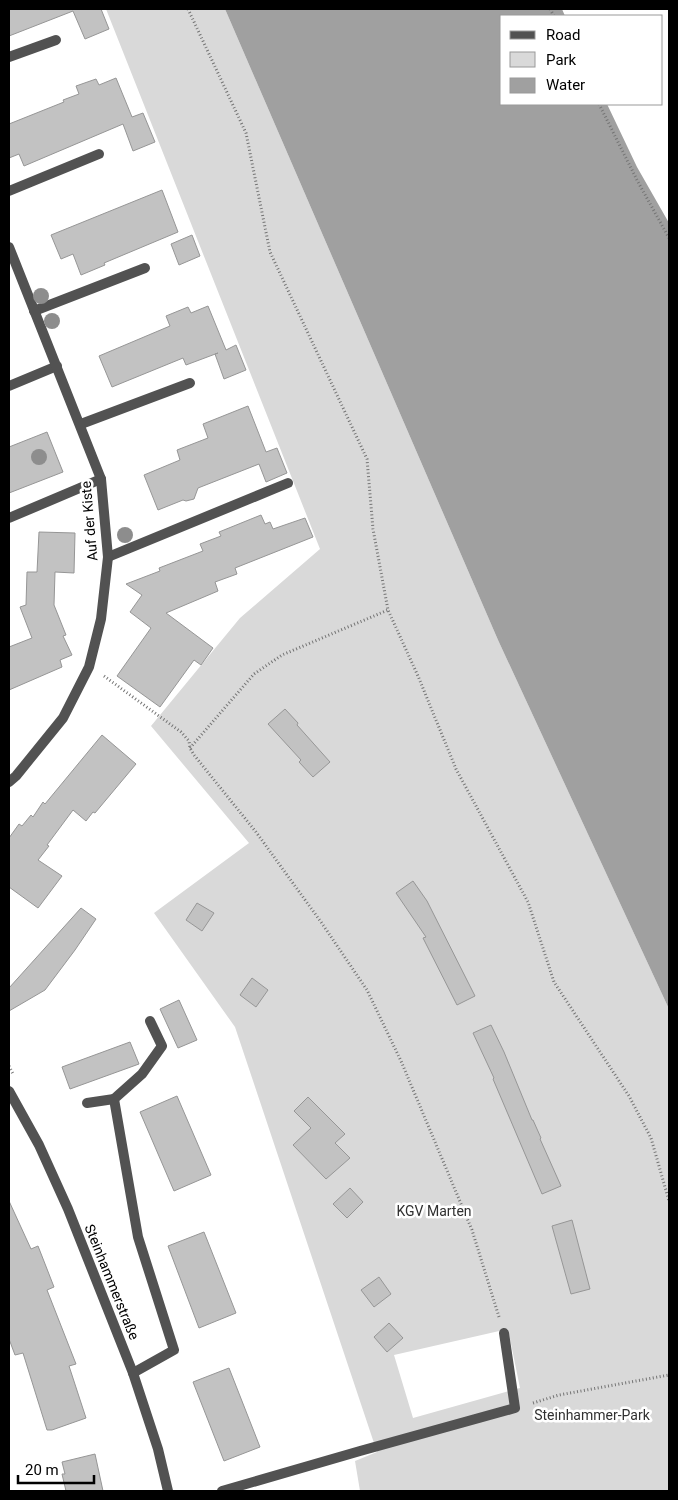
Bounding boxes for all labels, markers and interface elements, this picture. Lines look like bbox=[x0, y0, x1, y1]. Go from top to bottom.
legend bbox=[500, 15, 663, 105]
text: Road bbox=[546, 26, 580, 44]
text: Park bbox=[546, 51, 577, 69]
text: Water bbox=[546, 76, 585, 94]
street label: Auf der Kiste bbox=[78, 480, 100, 562]
park label: KGV Marten bbox=[396, 1203, 472, 1219]
street label: Steinhammerstraße bbox=[82, 1222, 142, 1342]
park label: Steinhammer-Park bbox=[534, 1407, 651, 1423]
scale bar bbox=[18, 1452, 94, 1484]
text: 20 m bbox=[25, 1461, 59, 1479]

